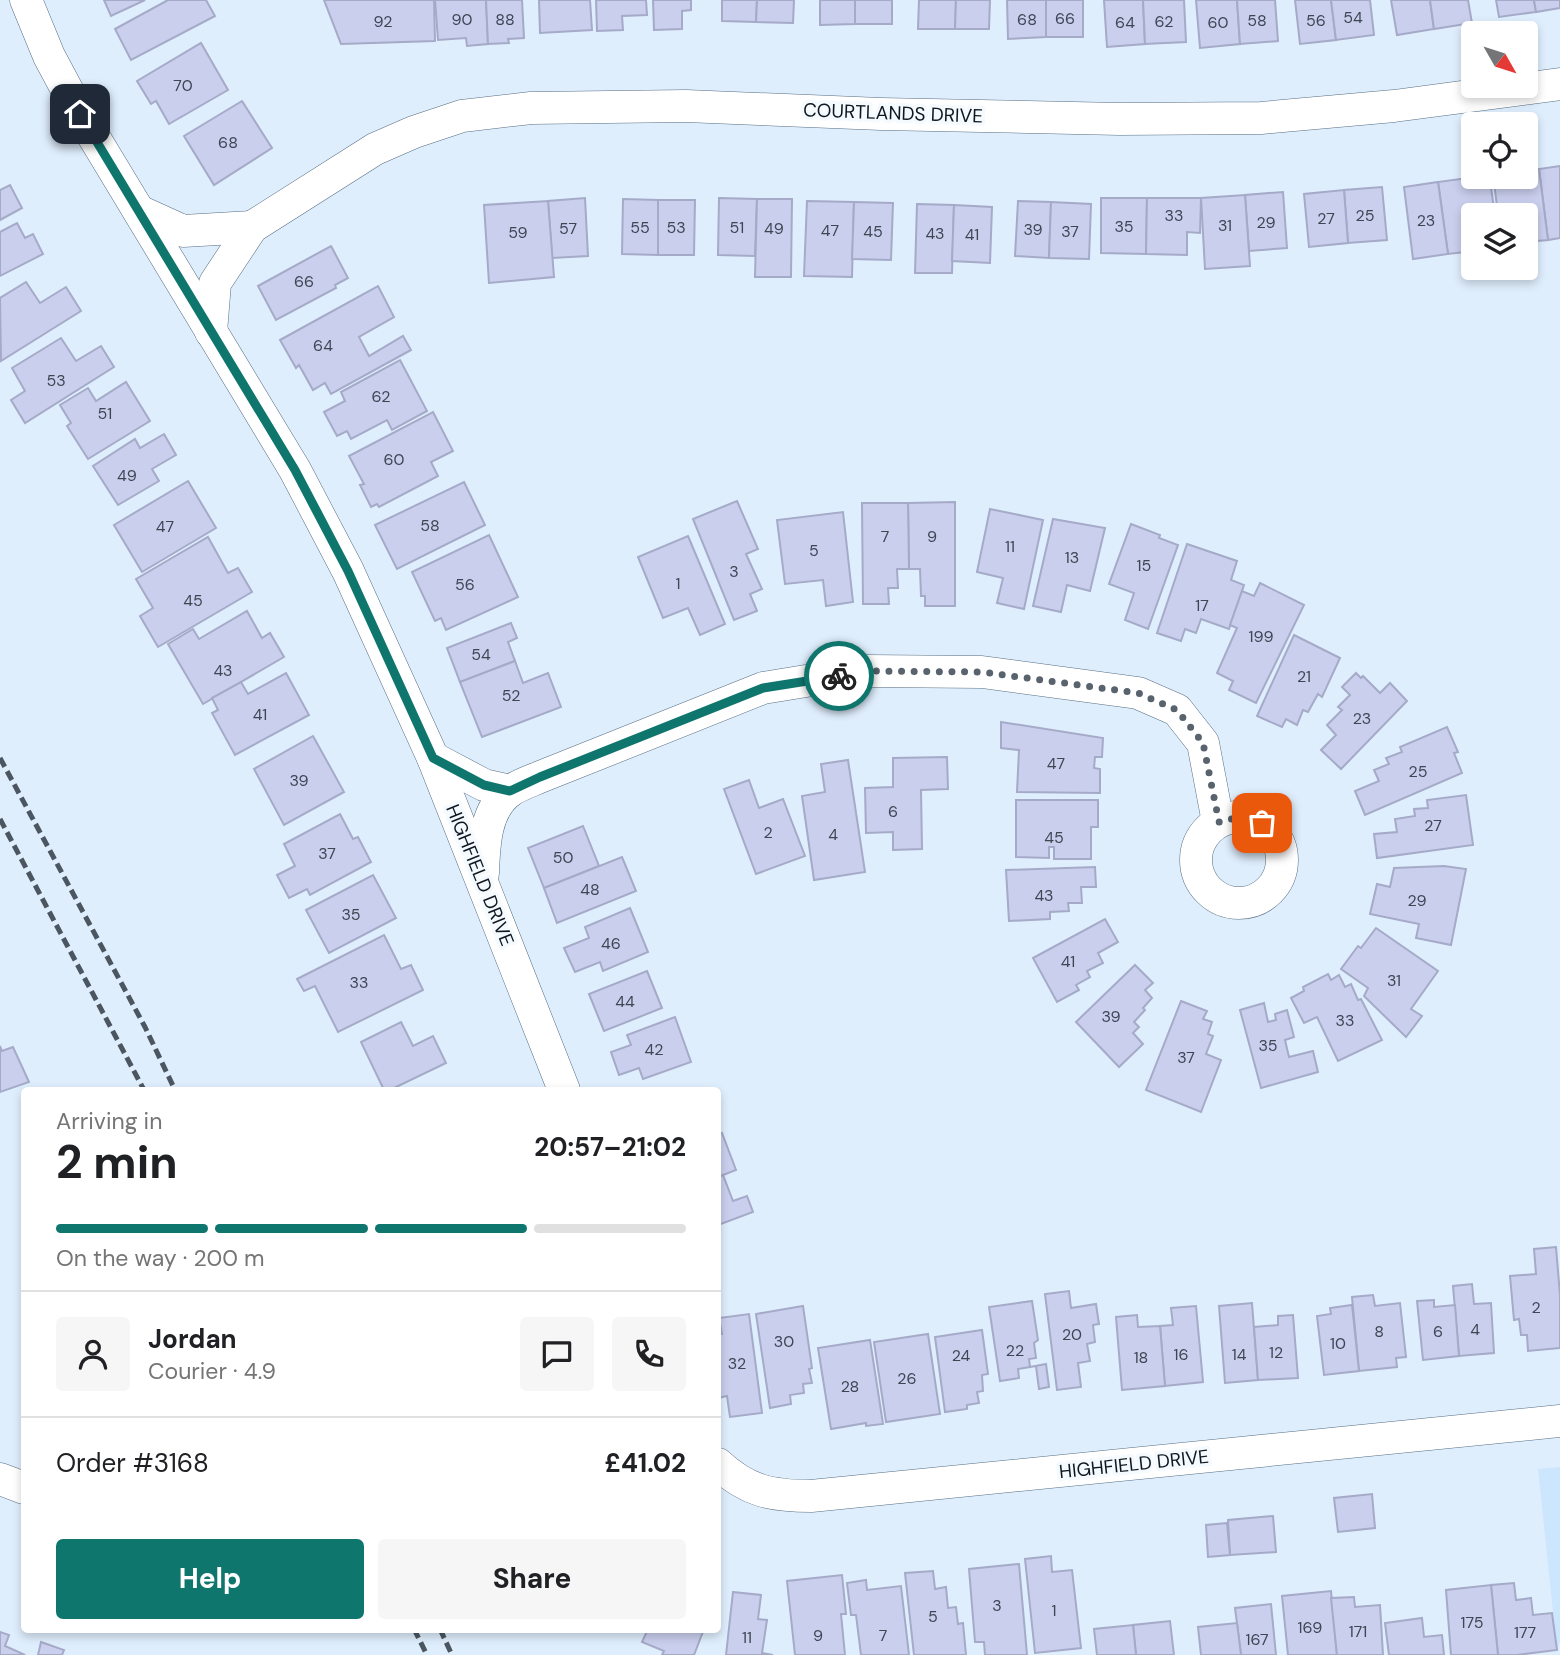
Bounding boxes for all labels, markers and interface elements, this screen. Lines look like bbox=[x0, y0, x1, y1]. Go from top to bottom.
house number: 54 bbox=[1343, 7, 1363, 28]
house number: 66 bbox=[1055, 8, 1075, 29]
house number: 90 bbox=[452, 9, 473, 30]
house number: 88 bbox=[495, 9, 515, 30]
house number: 68 bbox=[1017, 9, 1037, 30]
house number: 58 bbox=[1247, 10, 1267, 31]
house number: 56 bbox=[1306, 10, 1326, 31]
house number: 92 bbox=[374, 11, 393, 32]
house number: 62 bbox=[1155, 11, 1173, 32]
house number: 64 bbox=[1115, 12, 1135, 33]
house number: 60 bbox=[1208, 12, 1229, 33]
north arrow bbox=[1461, 21, 1538, 98]
map controls bbox=[1461, 21, 1538, 280]
house number: 70 bbox=[173, 75, 193, 96]
pin bbox=[50, 84, 110, 144]
icon: home bbox=[61, 95, 99, 133]
street label: COURTLANDS DRIVE bbox=[803, 97, 983, 129]
button: locate bbox=[1461, 112, 1538, 189]
house number: 68 bbox=[218, 132, 238, 153]
button: layers bbox=[1461, 203, 1538, 280]
house number: 33 bbox=[1165, 205, 1183, 226]
house number: 25 bbox=[1356, 205, 1374, 226]
house number: 27 bbox=[1317, 208, 1335, 229]
house number: 23 bbox=[1417, 210, 1435, 231]
house number: 29 bbox=[1256, 212, 1276, 233]
house number: 31 bbox=[1218, 215, 1232, 236]
house number: 35 bbox=[1114, 216, 1134, 237]
house number: 55 bbox=[630, 217, 650, 238]
house number: 53 bbox=[666, 217, 686, 238]
house number: 51 bbox=[730, 217, 744, 238]
house number: 57 bbox=[559, 218, 577, 239]
house number: 49 bbox=[764, 218, 784, 239]
house number: 39 bbox=[1023, 219, 1043, 240]
house number: 47 bbox=[821, 220, 839, 241]
house number: 45 bbox=[863, 221, 883, 242]
house number: 37 bbox=[1061, 221, 1079, 242]
house number: 59 bbox=[508, 222, 528, 243]
house number: 43 bbox=[925, 223, 945, 244]
house number: 41 bbox=[965, 224, 979, 245]
house number: 66 bbox=[294, 271, 314, 292]
house number: 64 bbox=[313, 335, 333, 356]
house number: 53 bbox=[46, 370, 66, 391]
house number: 62 bbox=[372, 386, 390, 407]
house number: 51 bbox=[98, 403, 112, 424]
house number: 60 bbox=[384, 449, 405, 470]
house number: 49 bbox=[117, 465, 137, 486]
house number: 58 bbox=[420, 515, 440, 536]
house number: 47 bbox=[156, 516, 174, 537]
house number: 7 bbox=[881, 526, 889, 547]
house number: 9 bbox=[927, 526, 937, 547]
house number: 11 bbox=[1005, 536, 1015, 557]
house number: 5 bbox=[809, 540, 819, 561]
house number: 13 bbox=[1065, 547, 1079, 568]
house number: 15 bbox=[1137, 555, 1151, 576]
house number: 3 bbox=[729, 561, 739, 582]
house number: 1 bbox=[676, 573, 681, 594]
house number: 56 bbox=[455, 574, 475, 595]
house number: 45 bbox=[183, 590, 203, 611]
house number: 17 bbox=[1195, 595, 1209, 616]
house number: 199 bbox=[1248, 626, 1274, 647]
courier bbox=[804, 641, 874, 711]
house number: 54 bbox=[471, 644, 491, 665]
icon: bike bbox=[820, 657, 858, 695]
house number: 43 bbox=[213, 660, 233, 681]
house number: 21 bbox=[1297, 666, 1311, 687]
house number: 52 bbox=[502, 685, 520, 706]
house number: 41 bbox=[253, 704, 267, 725]
house number: 23 bbox=[1353, 708, 1371, 729]
house number: 47 bbox=[1047, 753, 1065, 774]
house number: 25 bbox=[1409, 761, 1427, 782]
house number: 39 bbox=[289, 770, 309, 791]
pin bbox=[1232, 793, 1292, 853]
street label: HIGHFIELD DRIVE bbox=[440, 801, 520, 949]
house number: 6 bbox=[888, 801, 898, 822]
icon: bag bbox=[1243, 804, 1281, 842]
house number: 27 bbox=[1424, 815, 1442, 836]
house number: 2 bbox=[763, 822, 773, 843]
house number: 4 bbox=[828, 824, 838, 845]
house number: 45 bbox=[1044, 827, 1064, 848]
house number: 37 bbox=[318, 843, 336, 864]
house number: 50 bbox=[553, 847, 573, 868]
house number: 48 bbox=[580, 879, 600, 900]
house number: 43 bbox=[1034, 885, 1054, 906]
house number: 29 bbox=[1407, 890, 1427, 911]
house number: 35 bbox=[341, 904, 361, 925]
house number: 46 bbox=[601, 933, 621, 954]
house number: 41 bbox=[1061, 951, 1075, 972]
house number: 31 bbox=[1387, 970, 1401, 991]
house number: 33 bbox=[350, 972, 368, 993]
house number: 44 bbox=[615, 991, 635, 1012]
house number: 39 bbox=[1101, 1006, 1121, 1027]
house number: 33 bbox=[1336, 1010, 1354, 1031]
house number: 35 bbox=[1258, 1035, 1278, 1056]
house number: 42 bbox=[645, 1039, 663, 1060]
house number: 37 bbox=[1177, 1047, 1195, 1068]
text: Arriving in bbox=[56, 1106, 162, 1136]
text: 20:57–21:02 bbox=[534, 1130, 686, 1164]
text: 2 min bbox=[56, 1132, 178, 1192]
text: On the way · 200 m bbox=[56, 1243, 265, 1273]
house number: 2 bbox=[1531, 1297, 1541, 1318]
button: person bbox=[56, 1317, 130, 1391]
button: chat bbox=[520, 1317, 594, 1391]
button: phone bbox=[612, 1317, 686, 1391]
house number: 4 bbox=[1470, 1319, 1480, 1340]
house number: 8 bbox=[1374, 1321, 1384, 1342]
house number: 6 bbox=[1433, 1321, 1443, 1342]
text: Jordan bbox=[148, 1322, 237, 1356]
house number: 20 bbox=[1062, 1324, 1082, 1345]
house number: 30 bbox=[774, 1331, 794, 1352]
house number: 10 bbox=[1330, 1333, 1346, 1354]
house number: 22 bbox=[1006, 1340, 1024, 1361]
house number: 12 bbox=[1269, 1342, 1283, 1363]
house number: 16 bbox=[1173, 1344, 1189, 1365]
house number: 14 bbox=[1232, 1344, 1247, 1365]
house number: 24 bbox=[952, 1345, 971, 1366]
house number: 18 bbox=[1134, 1347, 1148, 1368]
house number: 32 bbox=[728, 1353, 746, 1374]
text: Courier · 4.9 bbox=[148, 1356, 276, 1386]
house number: 26 bbox=[897, 1368, 917, 1389]
house number: 28 bbox=[841, 1376, 859, 1397]
street label: HIGHFIELD DRIVE bbox=[1058, 1444, 1210, 1484]
text: Order #3168 bbox=[56, 1446, 209, 1480]
text: £41.02 bbox=[605, 1446, 686, 1480]
button: Help bbox=[56, 1539, 364, 1619]
button: Share bbox=[378, 1539, 686, 1619]
house number: 3 bbox=[992, 1595, 1002, 1616]
house number: 1 bbox=[1052, 1600, 1057, 1621]
house number: 5 bbox=[928, 1606, 938, 1627]
house number: 175 bbox=[1461, 1612, 1483, 1633]
house number: 169 bbox=[1298, 1617, 1322, 1638]
house number: 171 bbox=[1349, 1621, 1367, 1642]
house number: 177 bbox=[1514, 1622, 1536, 1643]
house number: 9 bbox=[813, 1625, 823, 1646]
house number: 7 bbox=[879, 1625, 887, 1646]
house number: 11 bbox=[742, 1627, 752, 1648]
house number: 167 bbox=[1245, 1629, 1269, 1650]

